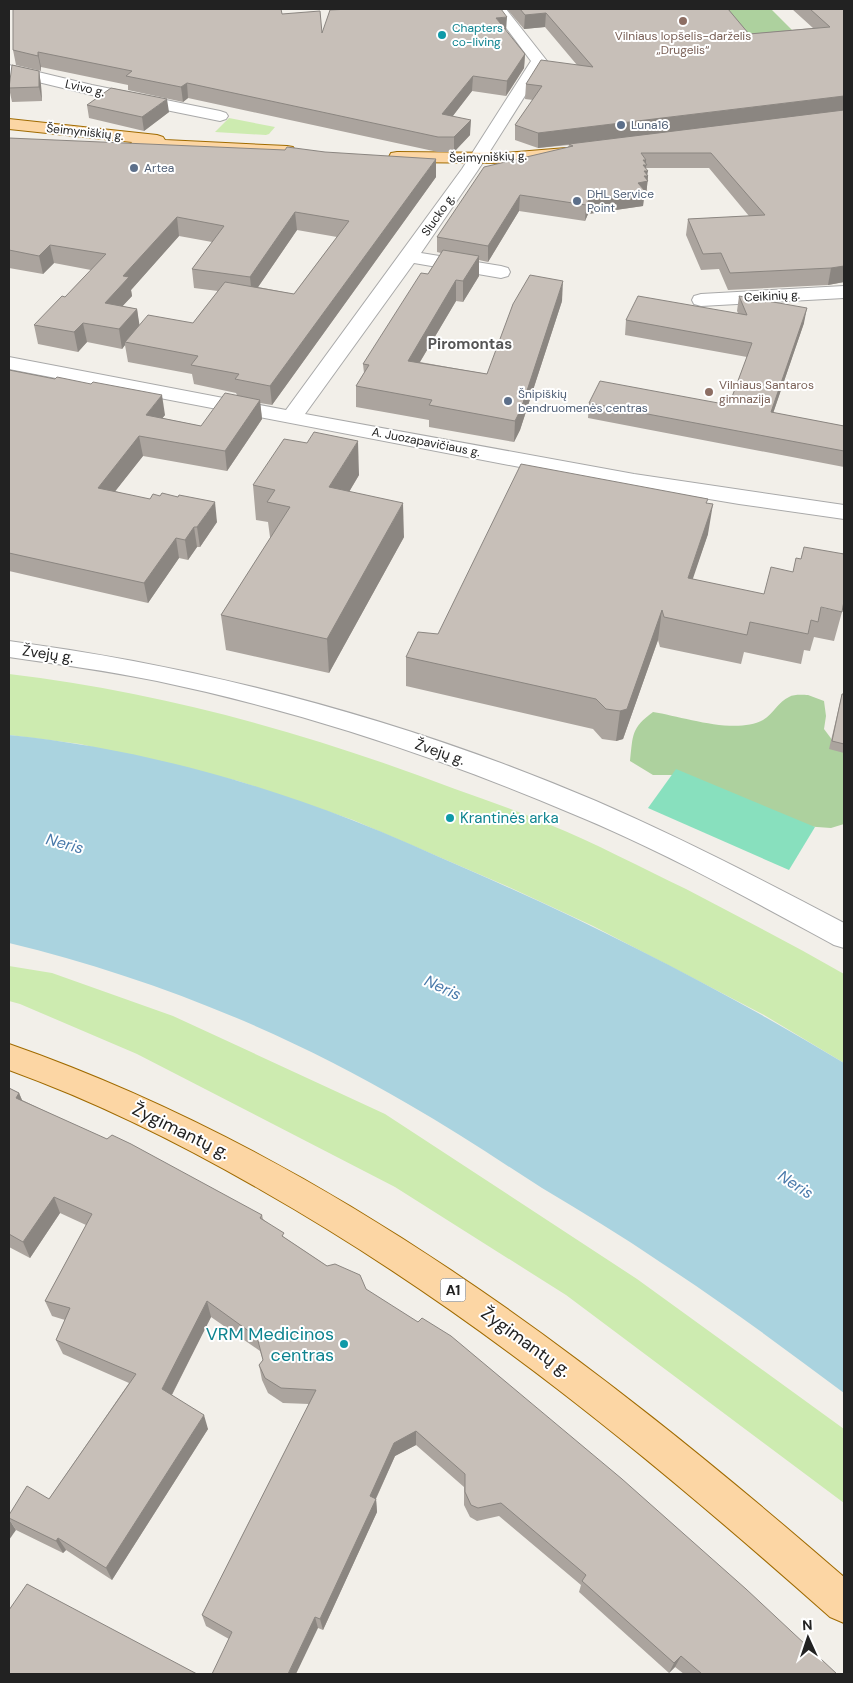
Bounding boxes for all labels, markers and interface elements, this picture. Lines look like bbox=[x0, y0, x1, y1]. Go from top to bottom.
marker: Vilniaus lopšelis-darželis „Drugelis“ bbox=[677, 15, 689, 27]
place label: Chapters co-living bbox=[452, 20, 503, 50]
place label: Vilniaus lopšelis-darželis „Drugelis“ bbox=[615, 28, 751, 58]
marker: Chapters co-living bbox=[436, 29, 448, 41]
street label: Lvivo g. bbox=[64, 76, 106, 100]
place label: Luna16 bbox=[631, 117, 669, 133]
marker: Luna16 bbox=[615, 119, 627, 131]
street label: Šeimyniškių g. bbox=[46, 120, 124, 144]
street label: Šeimyniškių g. bbox=[449, 148, 527, 166]
place label: Artea bbox=[144, 160, 174, 176]
marker: Artea bbox=[128, 162, 140, 174]
place label: DHL Service Point bbox=[587, 186, 654, 216]
street label: Slucko g. bbox=[418, 191, 458, 239]
marker: DHL Service Point bbox=[571, 195, 583, 207]
street label: Ceikinių g. bbox=[744, 287, 800, 305]
district label: Piromontas bbox=[428, 334, 512, 354]
place label: Vilniaus Santaros gimnazija bbox=[719, 377, 814, 407]
place label: Šnipiškių bendruomenės centras bbox=[518, 386, 648, 416]
marker: Vilniaus Santaros gimnazija bbox=[703, 386, 715, 398]
marker: Šnipiškių bendruomenės centras bbox=[502, 395, 514, 407]
street label: A. Juozapavičiaus g. bbox=[370, 424, 482, 460]
street label: Žvejų g. bbox=[21, 640, 75, 668]
street label: Žvejų g. bbox=[412, 734, 468, 770]
place label: Krantinės arka bbox=[460, 808, 559, 828]
marker: Krantinės arka bbox=[444, 812, 456, 824]
water label: Neris bbox=[44, 828, 86, 859]
water label: Neris bbox=[421, 970, 464, 1005]
street label: Žygimantų g. bbox=[128, 1097, 234, 1165]
water label: Neris bbox=[774, 1165, 817, 1204]
road number: A1 bbox=[440, 1278, 466, 1302]
street label: Žygimantų g. bbox=[476, 1301, 576, 1383]
place label: VRM Medicinos centras bbox=[206, 1322, 334, 1367]
marker: VRM Medicinos centras bbox=[338, 1338, 350, 1350]
north arrow bbox=[783, 1613, 833, 1663]
text: N bbox=[802, 1616, 813, 1634]

